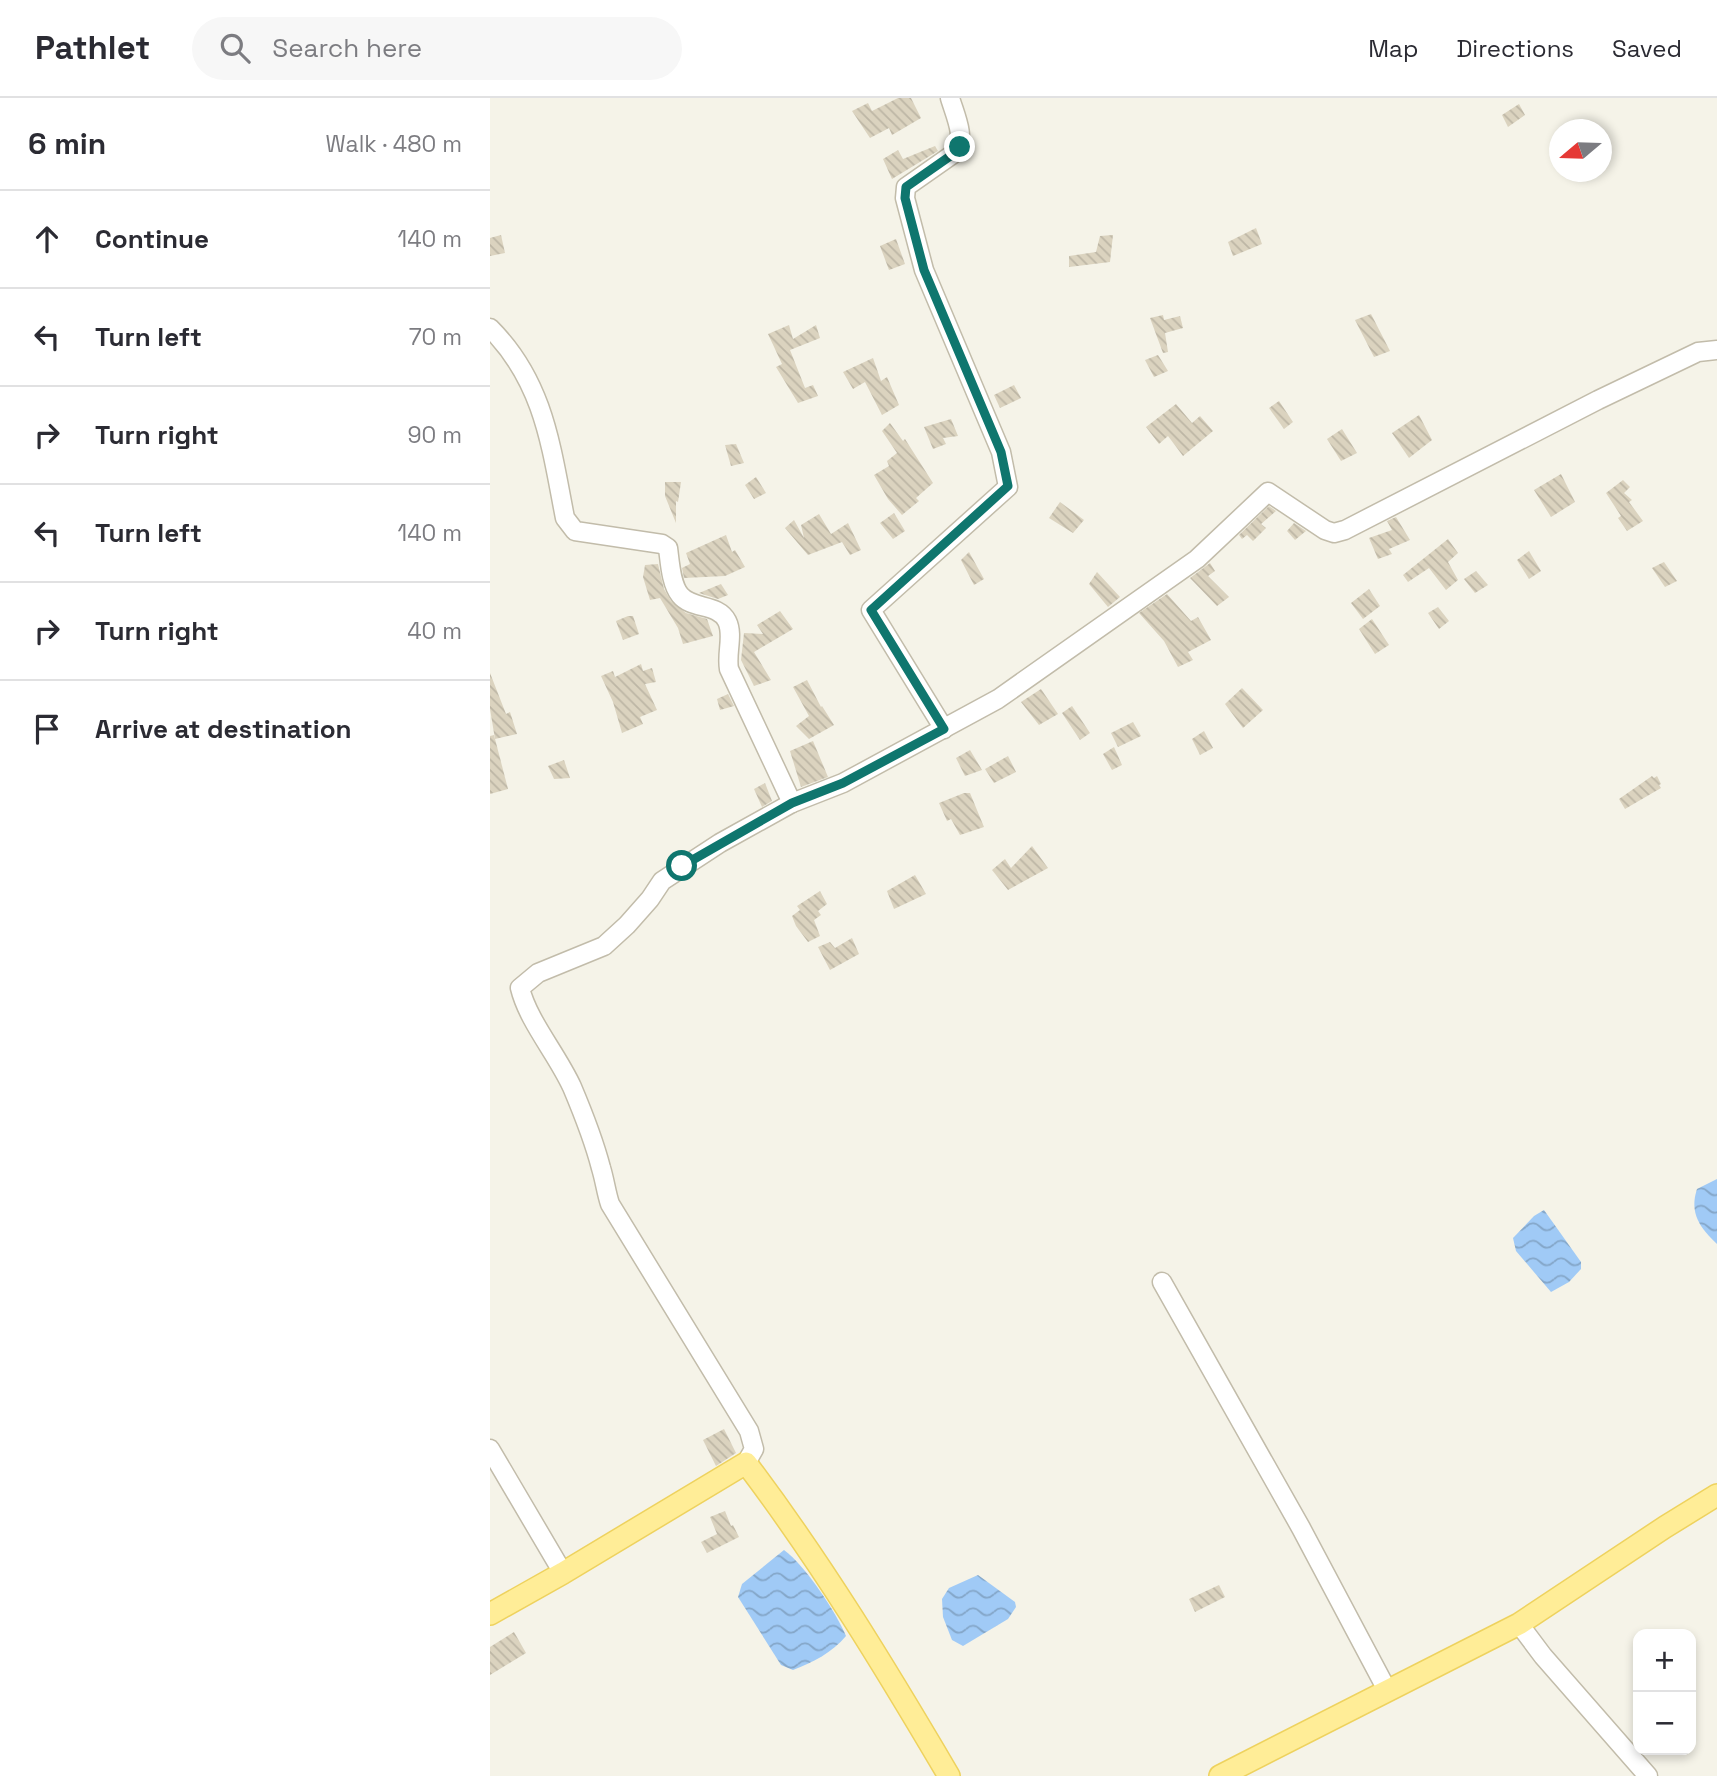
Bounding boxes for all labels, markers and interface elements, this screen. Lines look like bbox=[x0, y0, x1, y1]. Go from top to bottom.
search box bbox=[192, 17, 682, 80]
text: Pathlet bbox=[35, 27, 150, 69]
icon: search bbox=[216, 29, 254, 67]
text: Search here bbox=[272, 31, 422, 65]
text: Map bbox=[1368, 33, 1418, 64]
text: Directions bbox=[1456, 33, 1574, 64]
text: Saved bbox=[1612, 33, 1682, 64]
north arrow bbox=[1549, 119, 1612, 182]
text: 6 min bbox=[28, 124, 106, 163]
text: Walk · 480 m bbox=[326, 129, 462, 159]
route end bbox=[944, 131, 975, 162]
icon: ahead bbox=[28, 220, 66, 258]
text: Continue bbox=[95, 222, 209, 256]
text: 140 m bbox=[398, 224, 462, 254]
icon: left bbox=[28, 318, 66, 356]
text: Turn left bbox=[95, 320, 202, 354]
text: 70 m bbox=[409, 322, 462, 352]
icon: right bbox=[28, 416, 66, 454]
text: Turn right bbox=[95, 418, 219, 452]
text: 90 m bbox=[407, 420, 462, 450]
icon: left bbox=[28, 514, 66, 552]
text: Turn left bbox=[95, 516, 202, 550]
text: 140 m bbox=[398, 518, 462, 548]
icon: right bbox=[28, 612, 66, 650]
text: Turn right bbox=[95, 614, 219, 648]
text: 40 m bbox=[407, 616, 462, 646]
icon: arrive bbox=[28, 710, 66, 748]
text: Arrive at destination bbox=[95, 712, 352, 746]
route start bbox=[666, 850, 697, 881]
map controls bbox=[1633, 1629, 1696, 1755]
button: + bbox=[1633, 1629, 1696, 1692]
button: − bbox=[1633, 1692, 1696, 1755]

